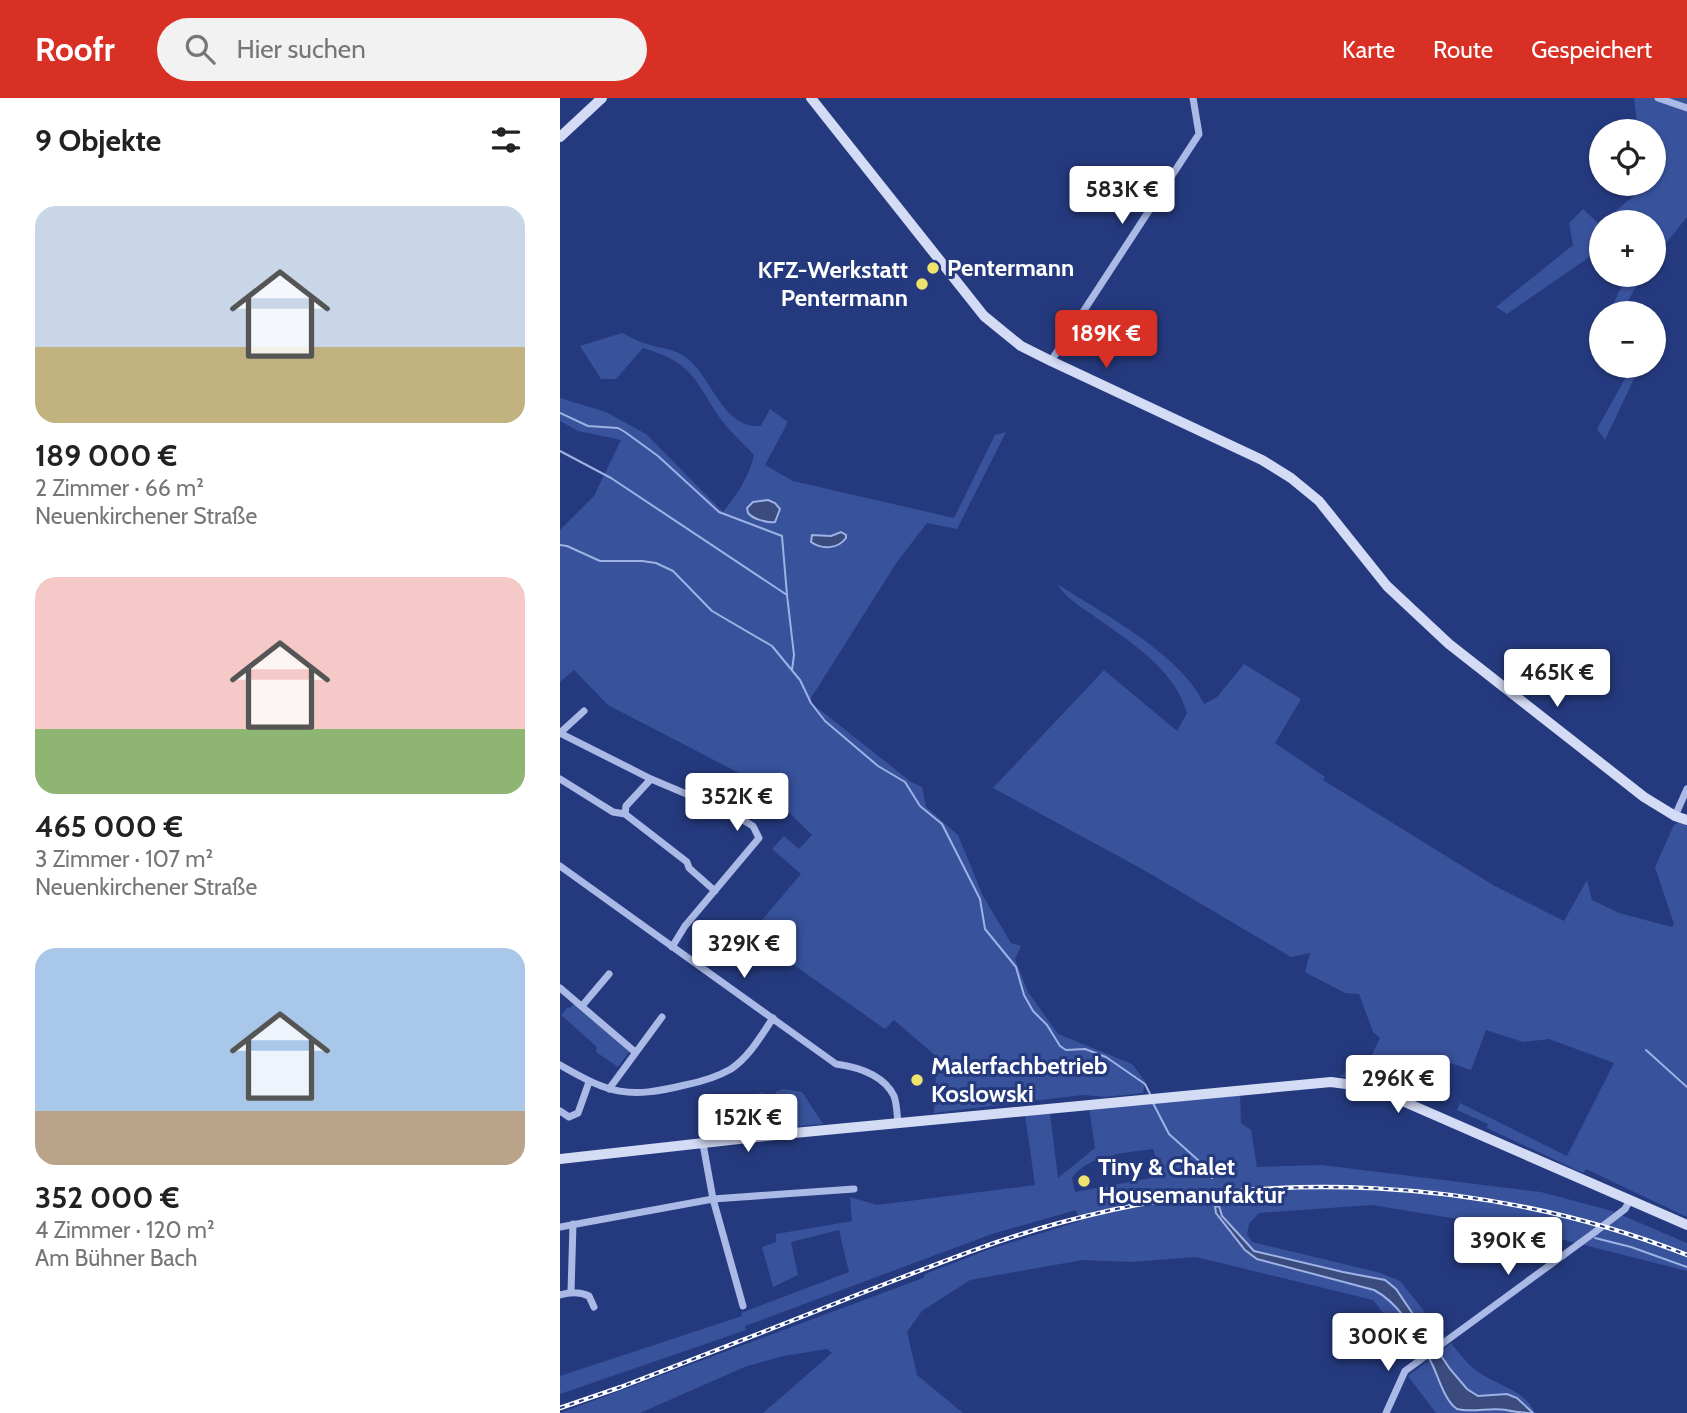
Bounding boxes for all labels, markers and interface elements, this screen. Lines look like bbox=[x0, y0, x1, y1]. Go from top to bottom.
search box bbox=[157, 18, 647, 81]
text: Roofr bbox=[35, 29, 115, 69]
icon: search bbox=[181, 30, 219, 68]
text: Hier suchen bbox=[237, 33, 366, 65]
text: Karte bbox=[1342, 35, 1395, 64]
text: Route bbox=[1433, 35, 1493, 64]
text: Gespeichert bbox=[1531, 35, 1652, 64]
map controls bbox=[1589, 119, 1666, 378]
button: locate bbox=[1589, 119, 1666, 196]
icon: filters bbox=[487, 121, 525, 159]
text: 9 Objekte bbox=[35, 122, 161, 159]
pin: 583K € bbox=[1065, 166, 1179, 226]
text: 583K € bbox=[1086, 175, 1158, 203]
button: + bbox=[1589, 210, 1666, 287]
icon: home bbox=[217, 251, 343, 377]
place label: Pentermann bbox=[947, 253, 1074, 282]
place label: KFZ-Werkstatt Pentermann bbox=[757, 255, 908, 312]
marker: Pentermann bbox=[925, 260, 941, 276]
marker: KFZ-Werkstatt Pentermann bbox=[914, 276, 930, 292]
button: − bbox=[1589, 301, 1666, 378]
pin: 189K € bbox=[1049, 310, 1163, 370]
text: 189K € bbox=[1071, 319, 1141, 347]
text: 189 000 € bbox=[35, 437, 177, 474]
text: 2 Zimmer · 66 m² bbox=[35, 474, 204, 502]
text: Neuenkirchener Straße bbox=[35, 502, 257, 530]
icon: home bbox=[217, 622, 343, 748]
pin: 465K € bbox=[1500, 650, 1614, 709]
text: 465K € bbox=[1520, 658, 1594, 686]
pin: 352K € bbox=[680, 774, 794, 833]
text: 352K € bbox=[701, 782, 773, 810]
text: 465 000 € bbox=[35, 808, 183, 845]
text: 3 Zimmer · 107 m² bbox=[35, 845, 213, 873]
text: Neuenkirchener Straße bbox=[35, 873, 257, 901]
pin: 329K € bbox=[687, 920, 801, 980]
text: 329K € bbox=[708, 929, 780, 957]
icon: home bbox=[217, 993, 343, 1119]
place label: Malerfachbetrieb Koslowski bbox=[931, 1051, 1108, 1108]
pin: 296K € bbox=[1341, 1056, 1455, 1115]
text: 296K € bbox=[1362, 1064, 1434, 1092]
marker: Malerfachbetrieb Koslowski bbox=[909, 1072, 925, 1088]
pin: 152K € bbox=[691, 1094, 805, 1154]
text: 152K € bbox=[714, 1103, 782, 1131]
place label: Tiny & Chalet Housemanufaktur bbox=[1098, 1152, 1285, 1209]
marker: Tiny & Chalet Housemanufaktur bbox=[1076, 1173, 1092, 1189]
text: 352 000 € bbox=[35, 1179, 179, 1216]
text: 4 Zimmer · 120 m² bbox=[35, 1216, 215, 1244]
pin: 390K € bbox=[1451, 1218, 1565, 1277]
text: 390K € bbox=[1470, 1226, 1546, 1254]
text: Am Bühner Bach bbox=[35, 1244, 197, 1272]
pin: 300K € bbox=[1331, 1314, 1445, 1373]
text: 300K € bbox=[1348, 1322, 1428, 1350]

